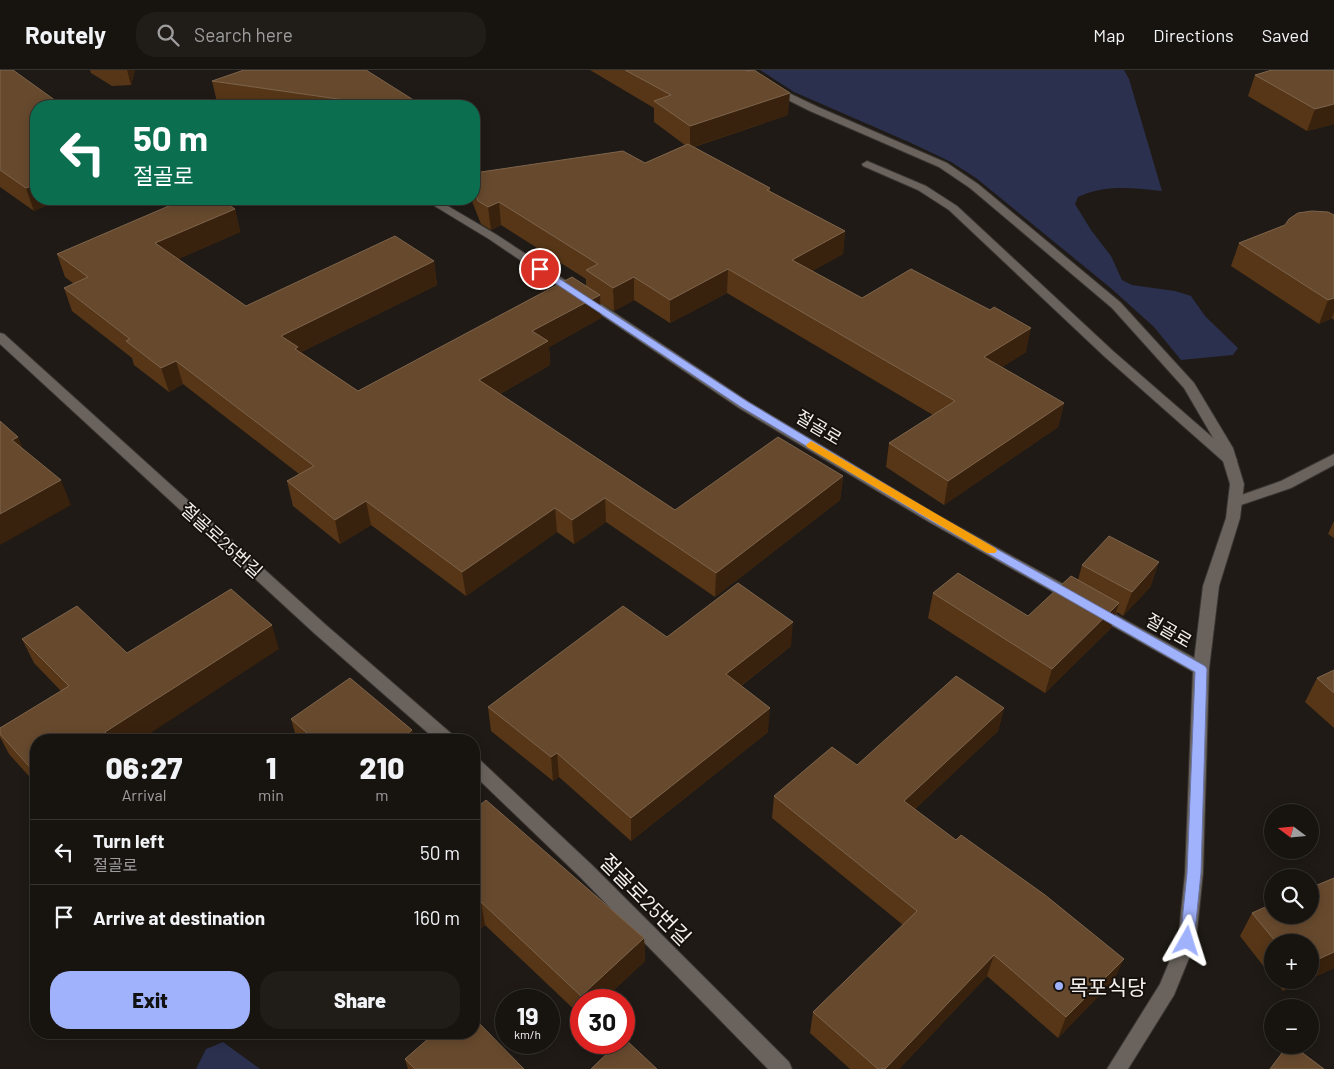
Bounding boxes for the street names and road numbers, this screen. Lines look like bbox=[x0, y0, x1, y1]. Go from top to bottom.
street label: 절골로 bbox=[792, 405, 846, 449]
street label: 절골로25번길 bbox=[177, 498, 267, 582]
street label: 절골로 bbox=[1142, 608, 1196, 652]
street label: 절골로25번길 bbox=[595, 848, 697, 950]

